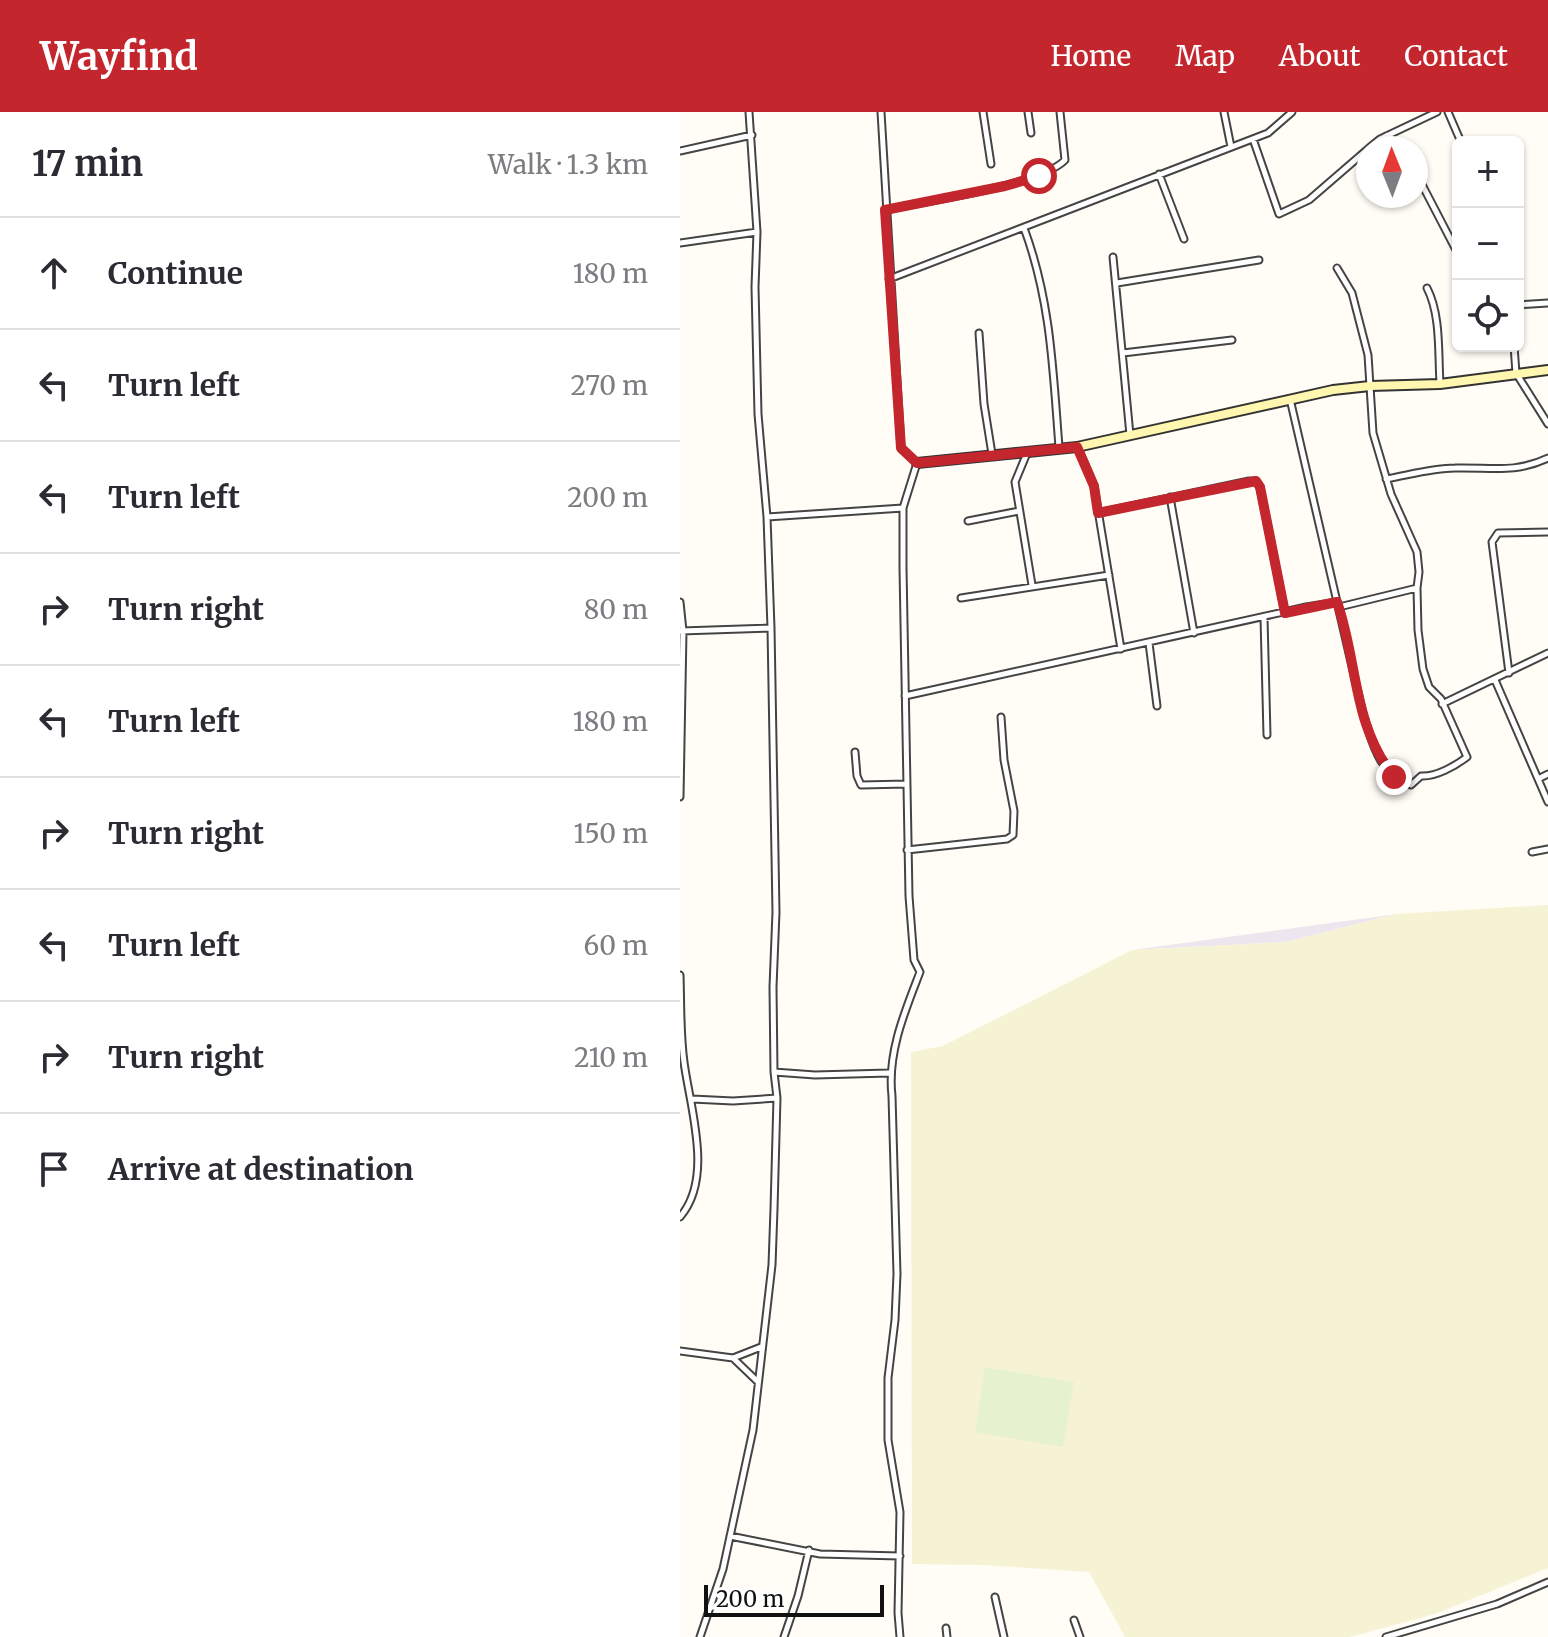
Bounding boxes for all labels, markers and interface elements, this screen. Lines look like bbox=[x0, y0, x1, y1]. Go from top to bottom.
text: Wayfind bbox=[40, 33, 198, 80]
text: Home bbox=[1050, 38, 1131, 74]
text: Map bbox=[1175, 38, 1235, 74]
text: About bbox=[1279, 38, 1360, 74]
text: Contact bbox=[1404, 38, 1508, 74]
north arrow bbox=[1356, 136, 1428, 208]
map controls bbox=[1452, 136, 1524, 352]
button: + bbox=[1452, 136, 1524, 208]
text: 17 min bbox=[32, 143, 143, 185]
text: Walk · 1.3 km bbox=[488, 148, 648, 181]
route start bbox=[1021, 158, 1057, 194]
button: − bbox=[1452, 208, 1524, 280]
icon: ahead bbox=[32, 251, 76, 295]
text: Continue bbox=[108, 254, 243, 292]
text: 180 m bbox=[573, 257, 648, 290]
button: locate bbox=[1452, 280, 1524, 352]
icon: left bbox=[32, 363, 76, 407]
text: Turn left bbox=[108, 366, 240, 404]
text: 270 m bbox=[571, 369, 648, 402]
icon: left bbox=[32, 475, 76, 519]
text: Turn left bbox=[108, 478, 240, 516]
text: 200 m bbox=[567, 481, 648, 514]
icon: right bbox=[32, 587, 76, 631]
text: Turn right bbox=[108, 590, 264, 628]
text: 80 m bbox=[584, 593, 648, 626]
icon: left bbox=[32, 699, 76, 743]
text: Turn left bbox=[108, 702, 240, 740]
text: 180 m bbox=[573, 705, 648, 738]
route end bbox=[1376, 759, 1412, 795]
icon: right bbox=[32, 811, 76, 855]
text: Turn right bbox=[108, 814, 264, 852]
text: 150 m bbox=[574, 817, 648, 850]
icon: left bbox=[32, 923, 76, 967]
text: Turn left bbox=[108, 926, 240, 964]
text: 60 m bbox=[584, 929, 648, 962]
icon: right bbox=[32, 1035, 76, 1079]
text: Turn right bbox=[108, 1038, 264, 1076]
text: 210 m bbox=[574, 1041, 648, 1074]
icon: arrive bbox=[32, 1147, 76, 1191]
text: Arrive at destination bbox=[108, 1150, 414, 1188]
scale bar bbox=[704, 1581, 884, 1617]
text: 200 m bbox=[716, 1585, 784, 1613]

